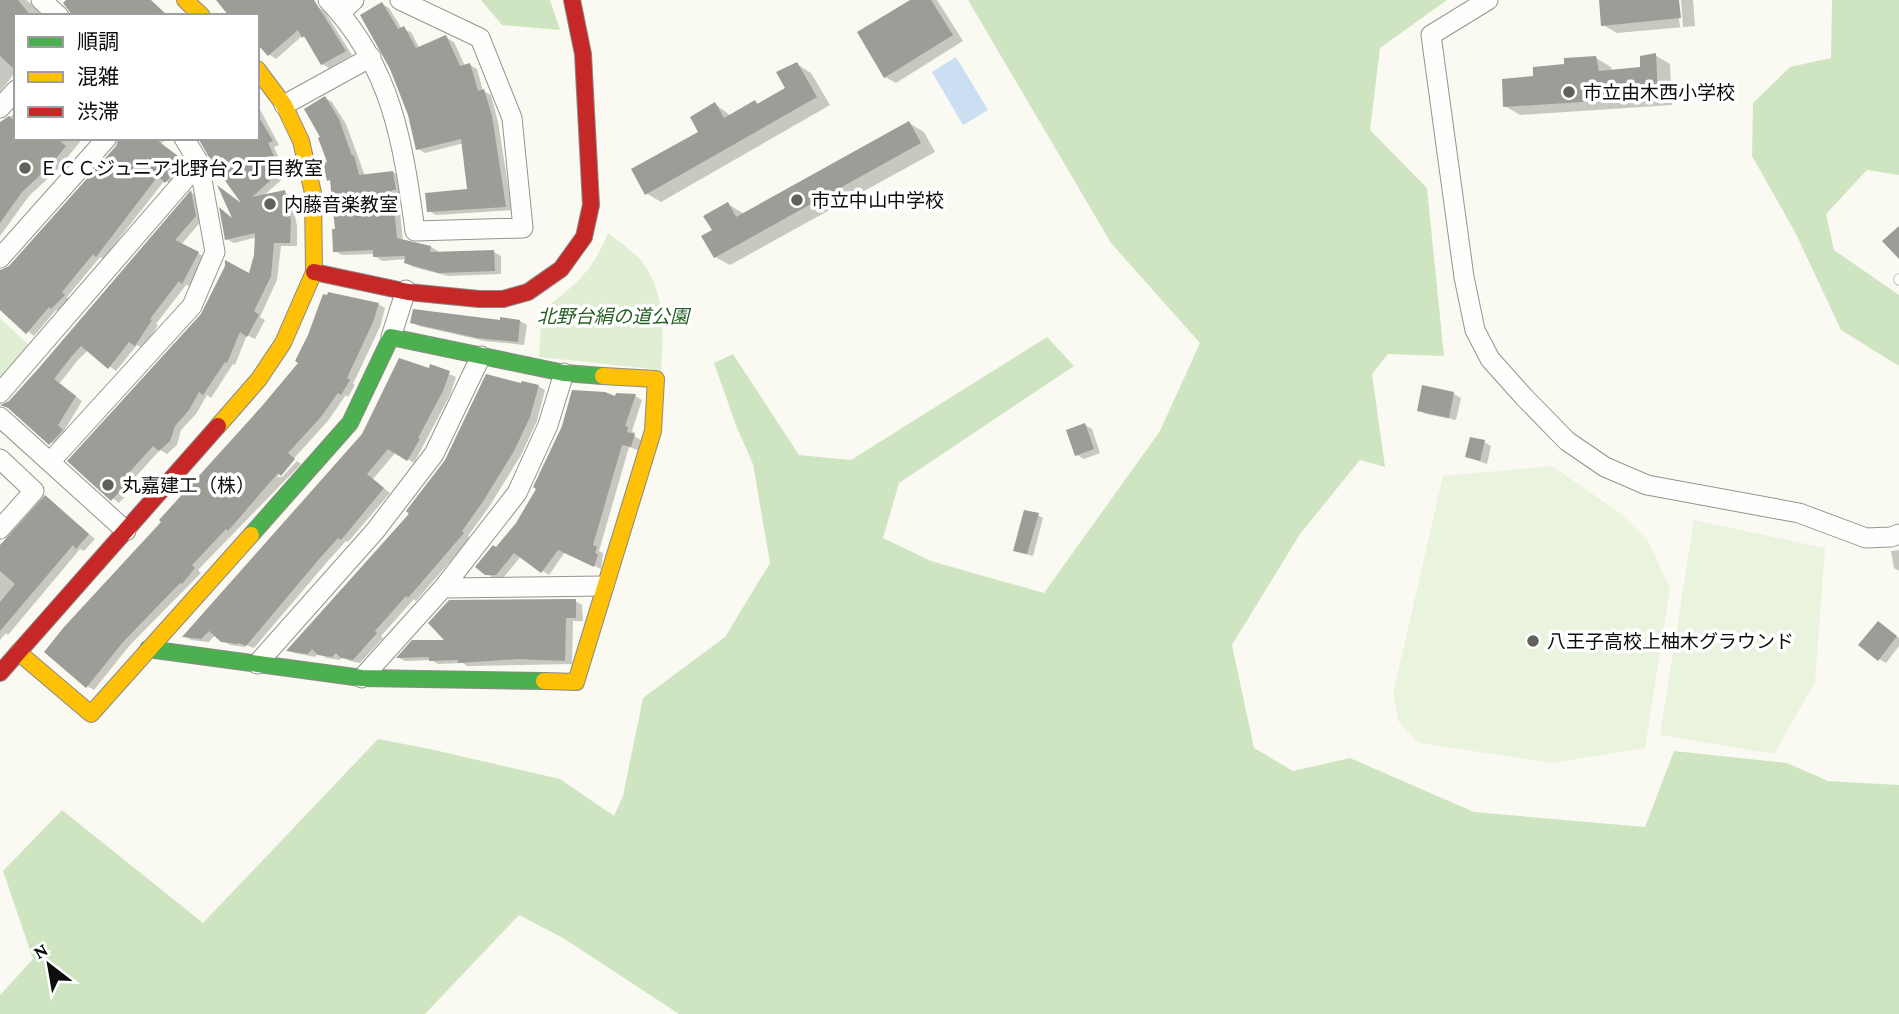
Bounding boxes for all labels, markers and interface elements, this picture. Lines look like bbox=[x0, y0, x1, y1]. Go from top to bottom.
legend bbox=[14, 14, 259, 140]
text: 順調 bbox=[77, 30, 119, 54]
text: 混雑 bbox=[77, 65, 119, 89]
place label: 市立由木西小学校 bbox=[1583, 82, 1735, 103]
marker: 市立由木西小学校 bbox=[1561, 84, 1577, 100]
text: 渋滞 bbox=[77, 100, 119, 124]
place label: ＥＣＣジュニア北野台２丁目教室 bbox=[39, 158, 323, 179]
marker: ＥＣＣジュニア北野台２丁目教室 bbox=[17, 160, 33, 176]
place label: 市立中山中学校 bbox=[811, 190, 944, 211]
marker: 市立中山中学校 bbox=[789, 192, 805, 208]
place label: 内藤音楽教室 bbox=[284, 194, 398, 215]
marker: 内藤音楽教室 bbox=[262, 196, 278, 212]
park label: 北野台絹の道公園 bbox=[537, 306, 692, 327]
place label: 丸嘉建工（株） bbox=[122, 475, 255, 496]
marker: 丸嘉建工（株） bbox=[100, 477, 116, 493]
place label: 八王子高校上柚木グラウンド bbox=[1547, 631, 1794, 652]
marker: 八王子高校上柚木グラウンド bbox=[1525, 633, 1541, 649]
north arrow bbox=[14, 930, 84, 1000]
text: N bbox=[30, 938, 52, 963]

